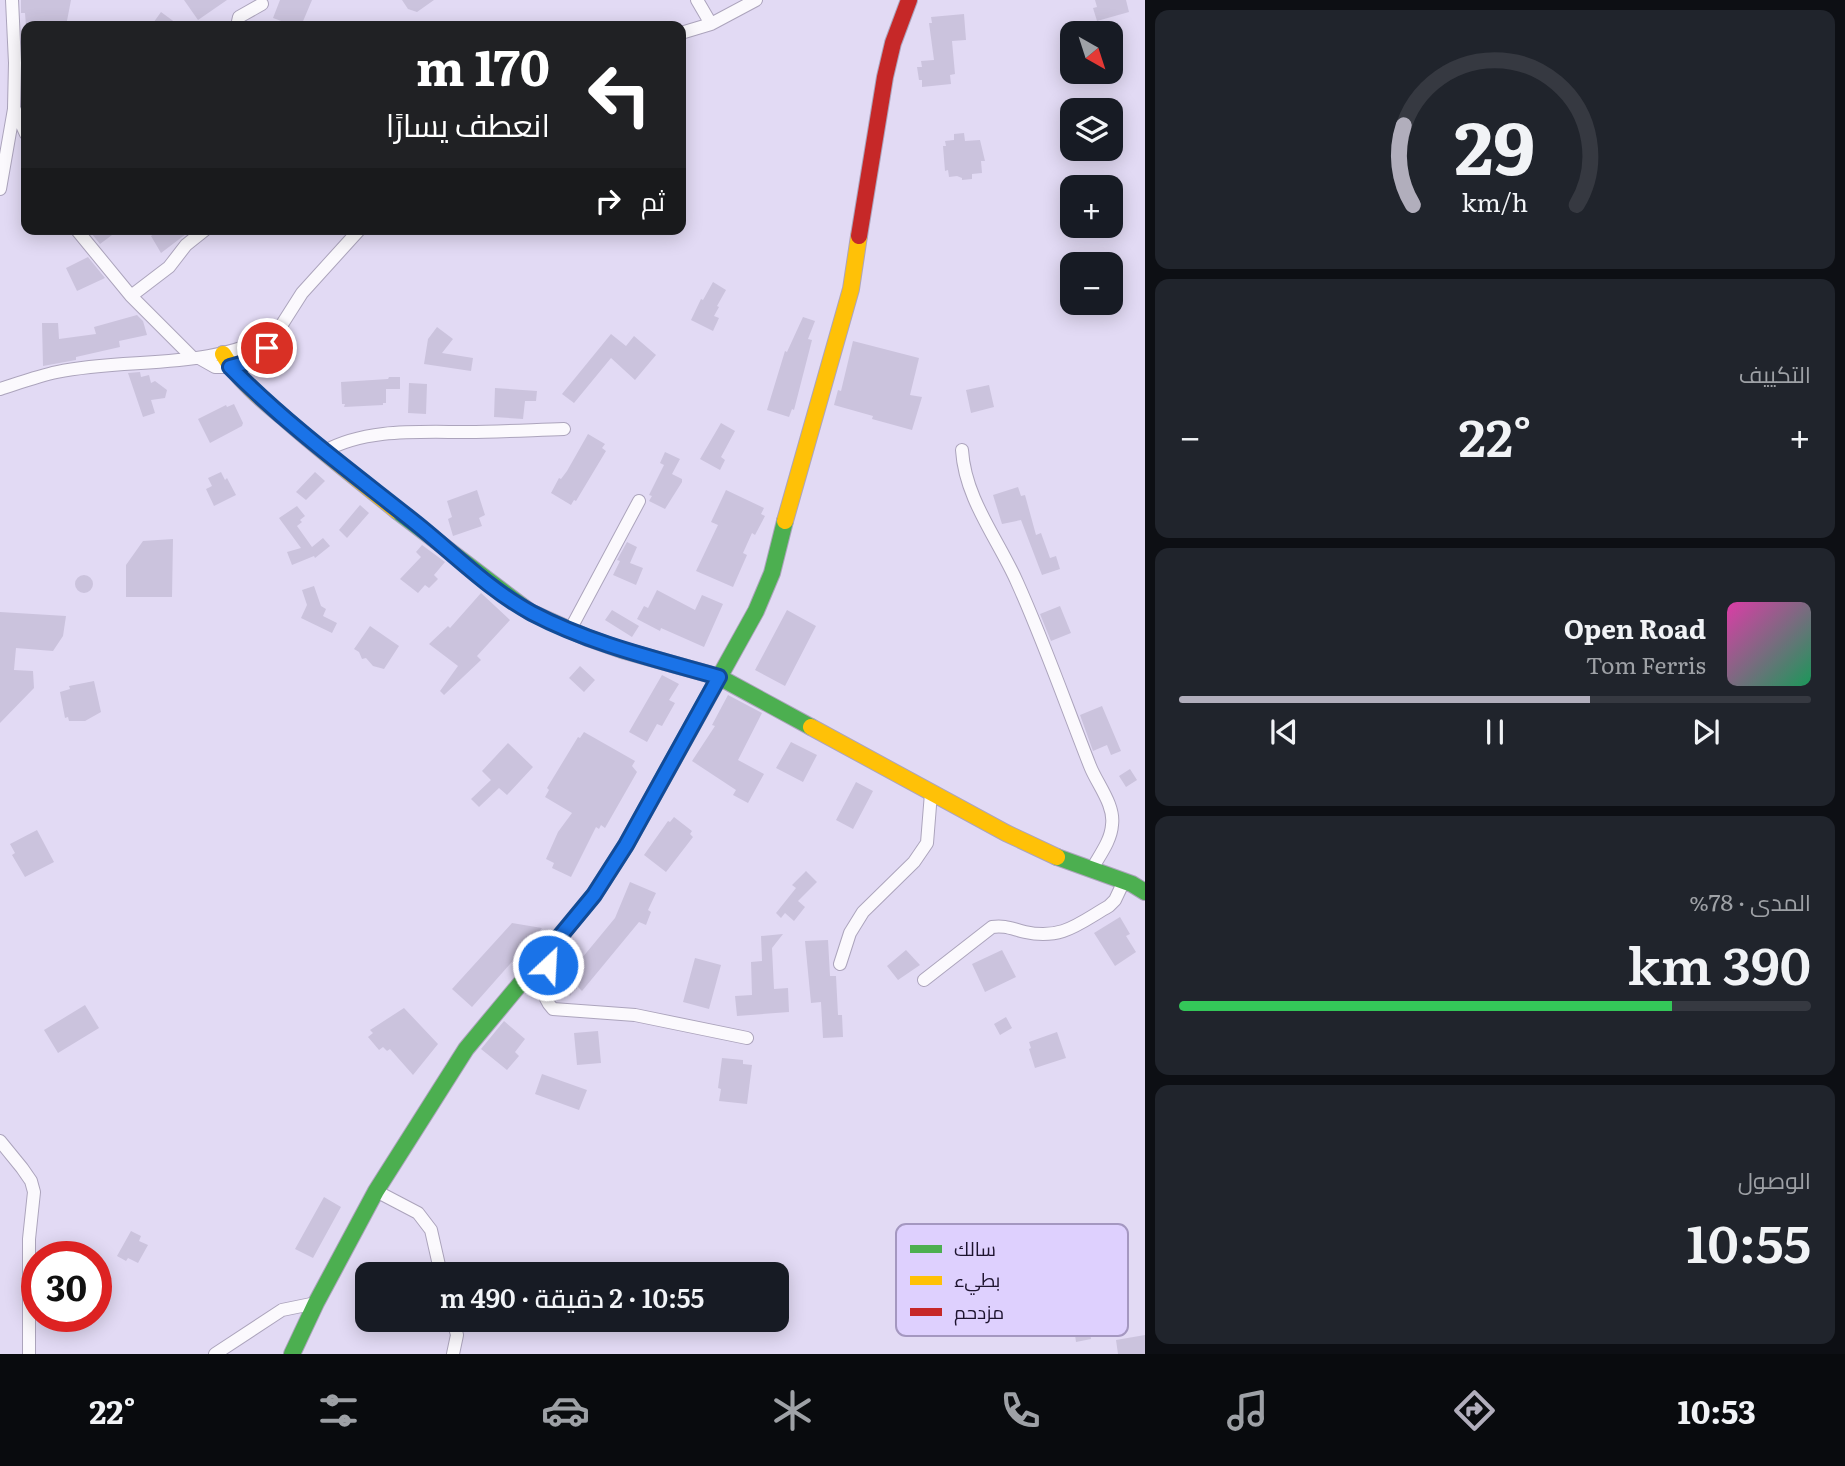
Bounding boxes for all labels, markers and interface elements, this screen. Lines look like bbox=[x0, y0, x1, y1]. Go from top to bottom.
north arrow bbox=[1060, 21, 1124, 84]
map controls bbox=[1060, 21, 1123, 315]
text: 170 m bbox=[416, 28, 550, 101]
icon: left bbox=[574, 49, 665, 140]
text: 29 bbox=[1454, 90, 1536, 198]
button: layers bbox=[1060, 98, 1123, 161]
text: انعطف يسارًا bbox=[386, 99, 550, 147]
button: + bbox=[1060, 175, 1123, 238]
text: ثم bbox=[641, 180, 665, 219]
icon: right bbox=[589, 182, 627, 220]
text: km/h bbox=[1462, 183, 1528, 220]
button: − bbox=[1060, 252, 1123, 315]
pin bbox=[237, 318, 297, 378]
icon: arrive bbox=[248, 329, 286, 367]
text: التكييف bbox=[1739, 356, 1811, 390]
text: 22° bbox=[1458, 396, 1532, 473]
text: − bbox=[1179, 406, 1201, 463]
text: + bbox=[1789, 406, 1811, 463]
text: Open Road bbox=[1564, 608, 1706, 647]
text: Tom Ferris bbox=[1586, 647, 1706, 681]
icon: previous bbox=[1265, 713, 1303, 751]
icon: pause bbox=[1476, 713, 1514, 751]
icon: next bbox=[1687, 713, 1725, 751]
text: المدى · 78% bbox=[1689, 884, 1811, 918]
text: 390 km bbox=[1627, 924, 1811, 1001]
position arrow bbox=[511, 928, 585, 1002]
text: الوصول bbox=[1738, 1162, 1811, 1196]
text: 10:55 bbox=[1686, 1202, 1811, 1279]
legend bbox=[896, 1224, 1128, 1336]
text: سالك bbox=[954, 1234, 996, 1262]
speed limit sign: 30 bbox=[21, 1241, 112, 1332]
text: بطيء bbox=[954, 1265, 1000, 1295]
text: 10:55 · 2 دقيقة · 490 m bbox=[440, 1277, 704, 1316]
text: مزدحم bbox=[954, 1297, 1004, 1326]
text: 22° bbox=[89, 1386, 135, 1434]
icon: filters bbox=[314, 1386, 363, 1435]
icon: car bbox=[541, 1386, 590, 1435]
icon: climate bbox=[768, 1386, 817, 1435]
icon: phone bbox=[996, 1386, 1045, 1435]
icon: music bbox=[1223, 1386, 1272, 1435]
icon: directions bbox=[1450, 1386, 1499, 1435]
text: 10:53 bbox=[1677, 1386, 1756, 1434]

